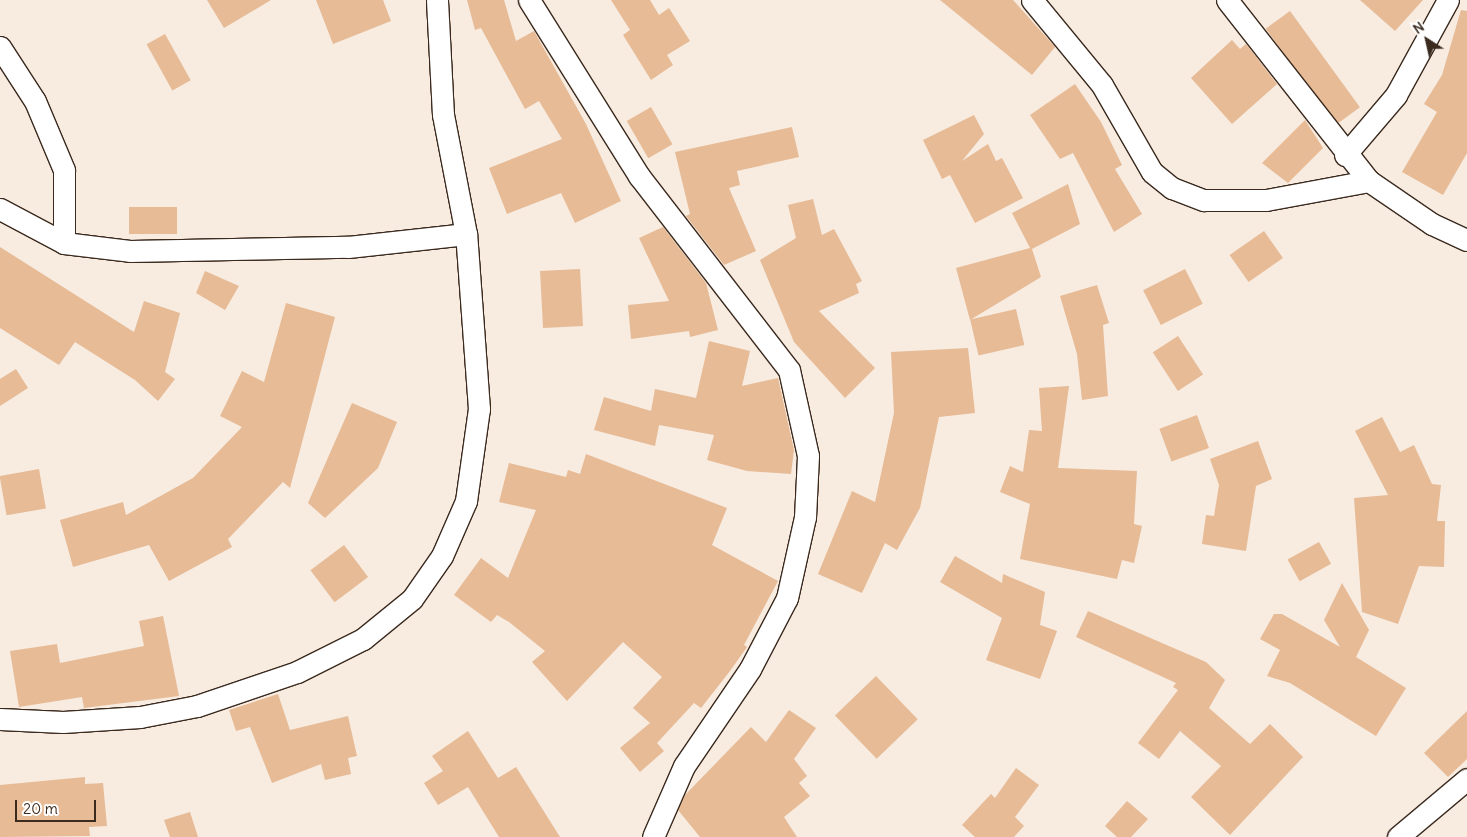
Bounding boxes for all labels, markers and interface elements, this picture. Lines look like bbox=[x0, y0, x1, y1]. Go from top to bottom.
north arrow bbox=[1402, 15, 1452, 65]
text: N bbox=[1409, 18, 1428, 38]
scale bar bbox=[18, 790, 99, 822]
text: 20 m bbox=[23, 799, 58, 818]

